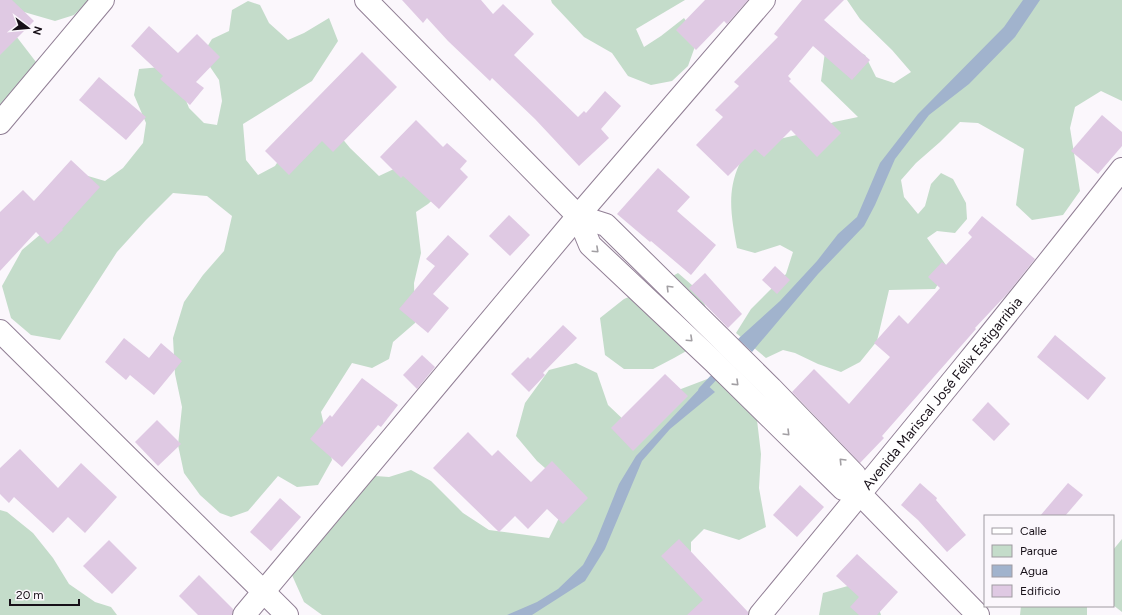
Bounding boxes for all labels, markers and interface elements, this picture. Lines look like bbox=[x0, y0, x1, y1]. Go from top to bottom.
north arrow bbox=[8, 8, 48, 48]
text: N bbox=[30, 25, 45, 37]
one-way arrow bbox=[591, 245, 599, 253]
one-way arrow bbox=[666, 285, 674, 293]
street label: Avenida Mariscal José Félix Estigarribia bbox=[859, 294, 1026, 493]
one-way arrow bbox=[685, 334, 693, 342]
one-way arrow bbox=[731, 378, 739, 386]
one-way arrow bbox=[782, 428, 790, 436]
one-way arrow bbox=[839, 458, 847, 466]
legend bbox=[984, 515, 1114, 607]
text: Calle bbox=[1020, 524, 1047, 538]
text: Parque bbox=[1020, 544, 1058, 558]
text: Agua bbox=[1020, 564, 1048, 578]
scale bar bbox=[10, 581, 79, 607]
text: Edificio bbox=[1020, 584, 1060, 598]
text: 20 m bbox=[16, 588, 44, 602]

